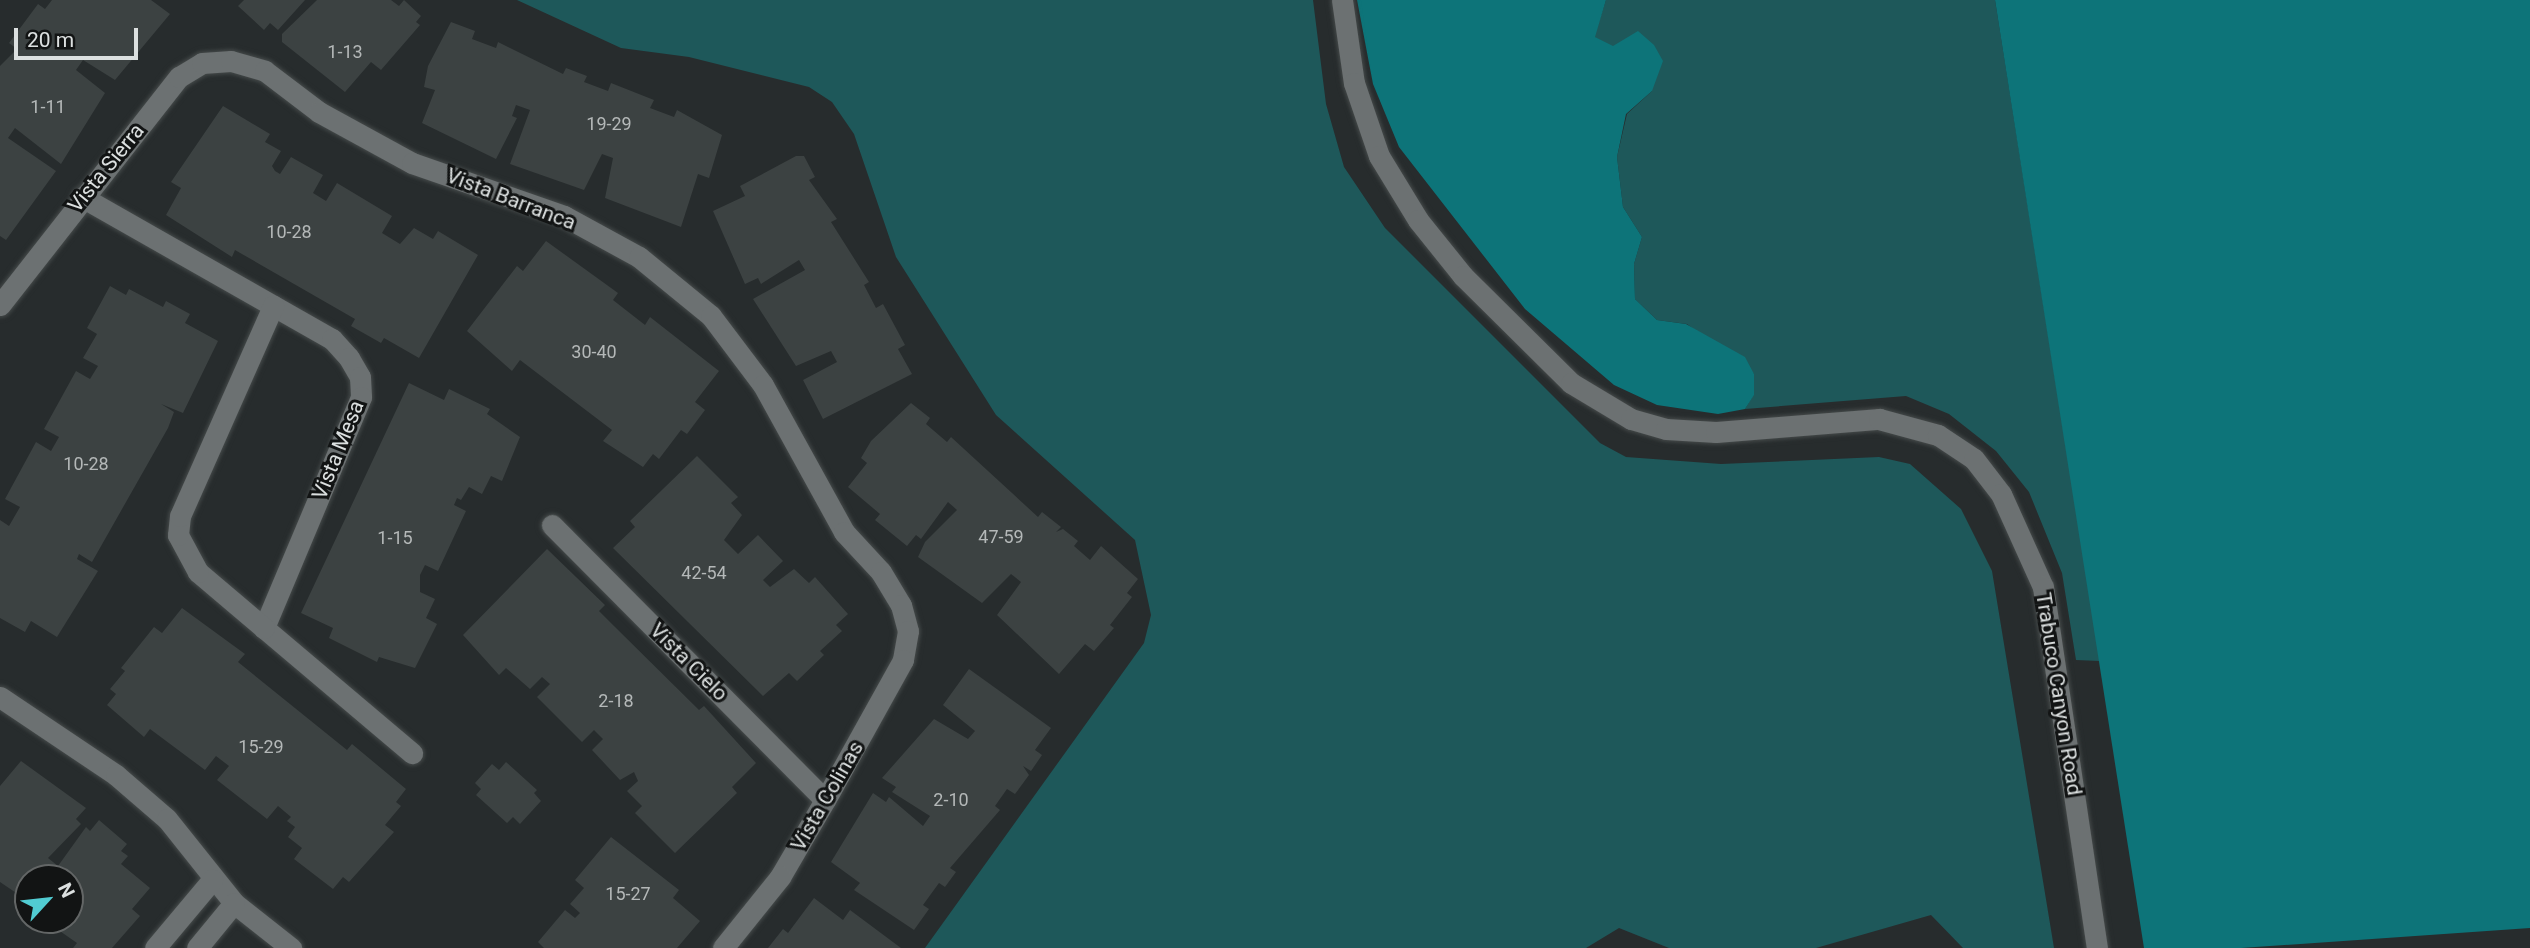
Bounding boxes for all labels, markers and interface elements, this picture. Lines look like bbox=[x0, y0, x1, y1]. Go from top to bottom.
scale bar bbox=[18, 14, 142, 58]
text: 20 m bbox=[27, 28, 74, 52]
house number: 1-13 bbox=[327, 41, 363, 63]
house number: 1-11 bbox=[30, 96, 66, 118]
house number: 19-29 bbox=[586, 113, 632, 135]
street label: Vista Sierra bbox=[63, 119, 149, 217]
street label: Vista Barranca bbox=[443, 163, 579, 235]
house number: 10-28 bbox=[266, 221, 312, 243]
house number: 30-40 bbox=[571, 341, 617, 363]
street label: Vista Mesa bbox=[307, 397, 369, 503]
house number: 10-28 bbox=[63, 453, 109, 475]
house number: 47-59 bbox=[978, 526, 1024, 548]
house number: 1-15 bbox=[377, 527, 413, 549]
house number: 42-54 bbox=[681, 562, 727, 584]
street label: Trabuco Canyon Road bbox=[2031, 591, 2087, 797]
street label: Vista Cielo bbox=[645, 618, 733, 706]
house number: 2-18 bbox=[598, 690, 634, 712]
house number: 15-29 bbox=[238, 736, 284, 758]
street label: Vista Colinas bbox=[785, 737, 869, 855]
house number: 2-10 bbox=[933, 789, 969, 811]
north arrow bbox=[14, 864, 84, 934]
text: N bbox=[53, 879, 80, 901]
house number: 15-27 bbox=[605, 883, 651, 905]

